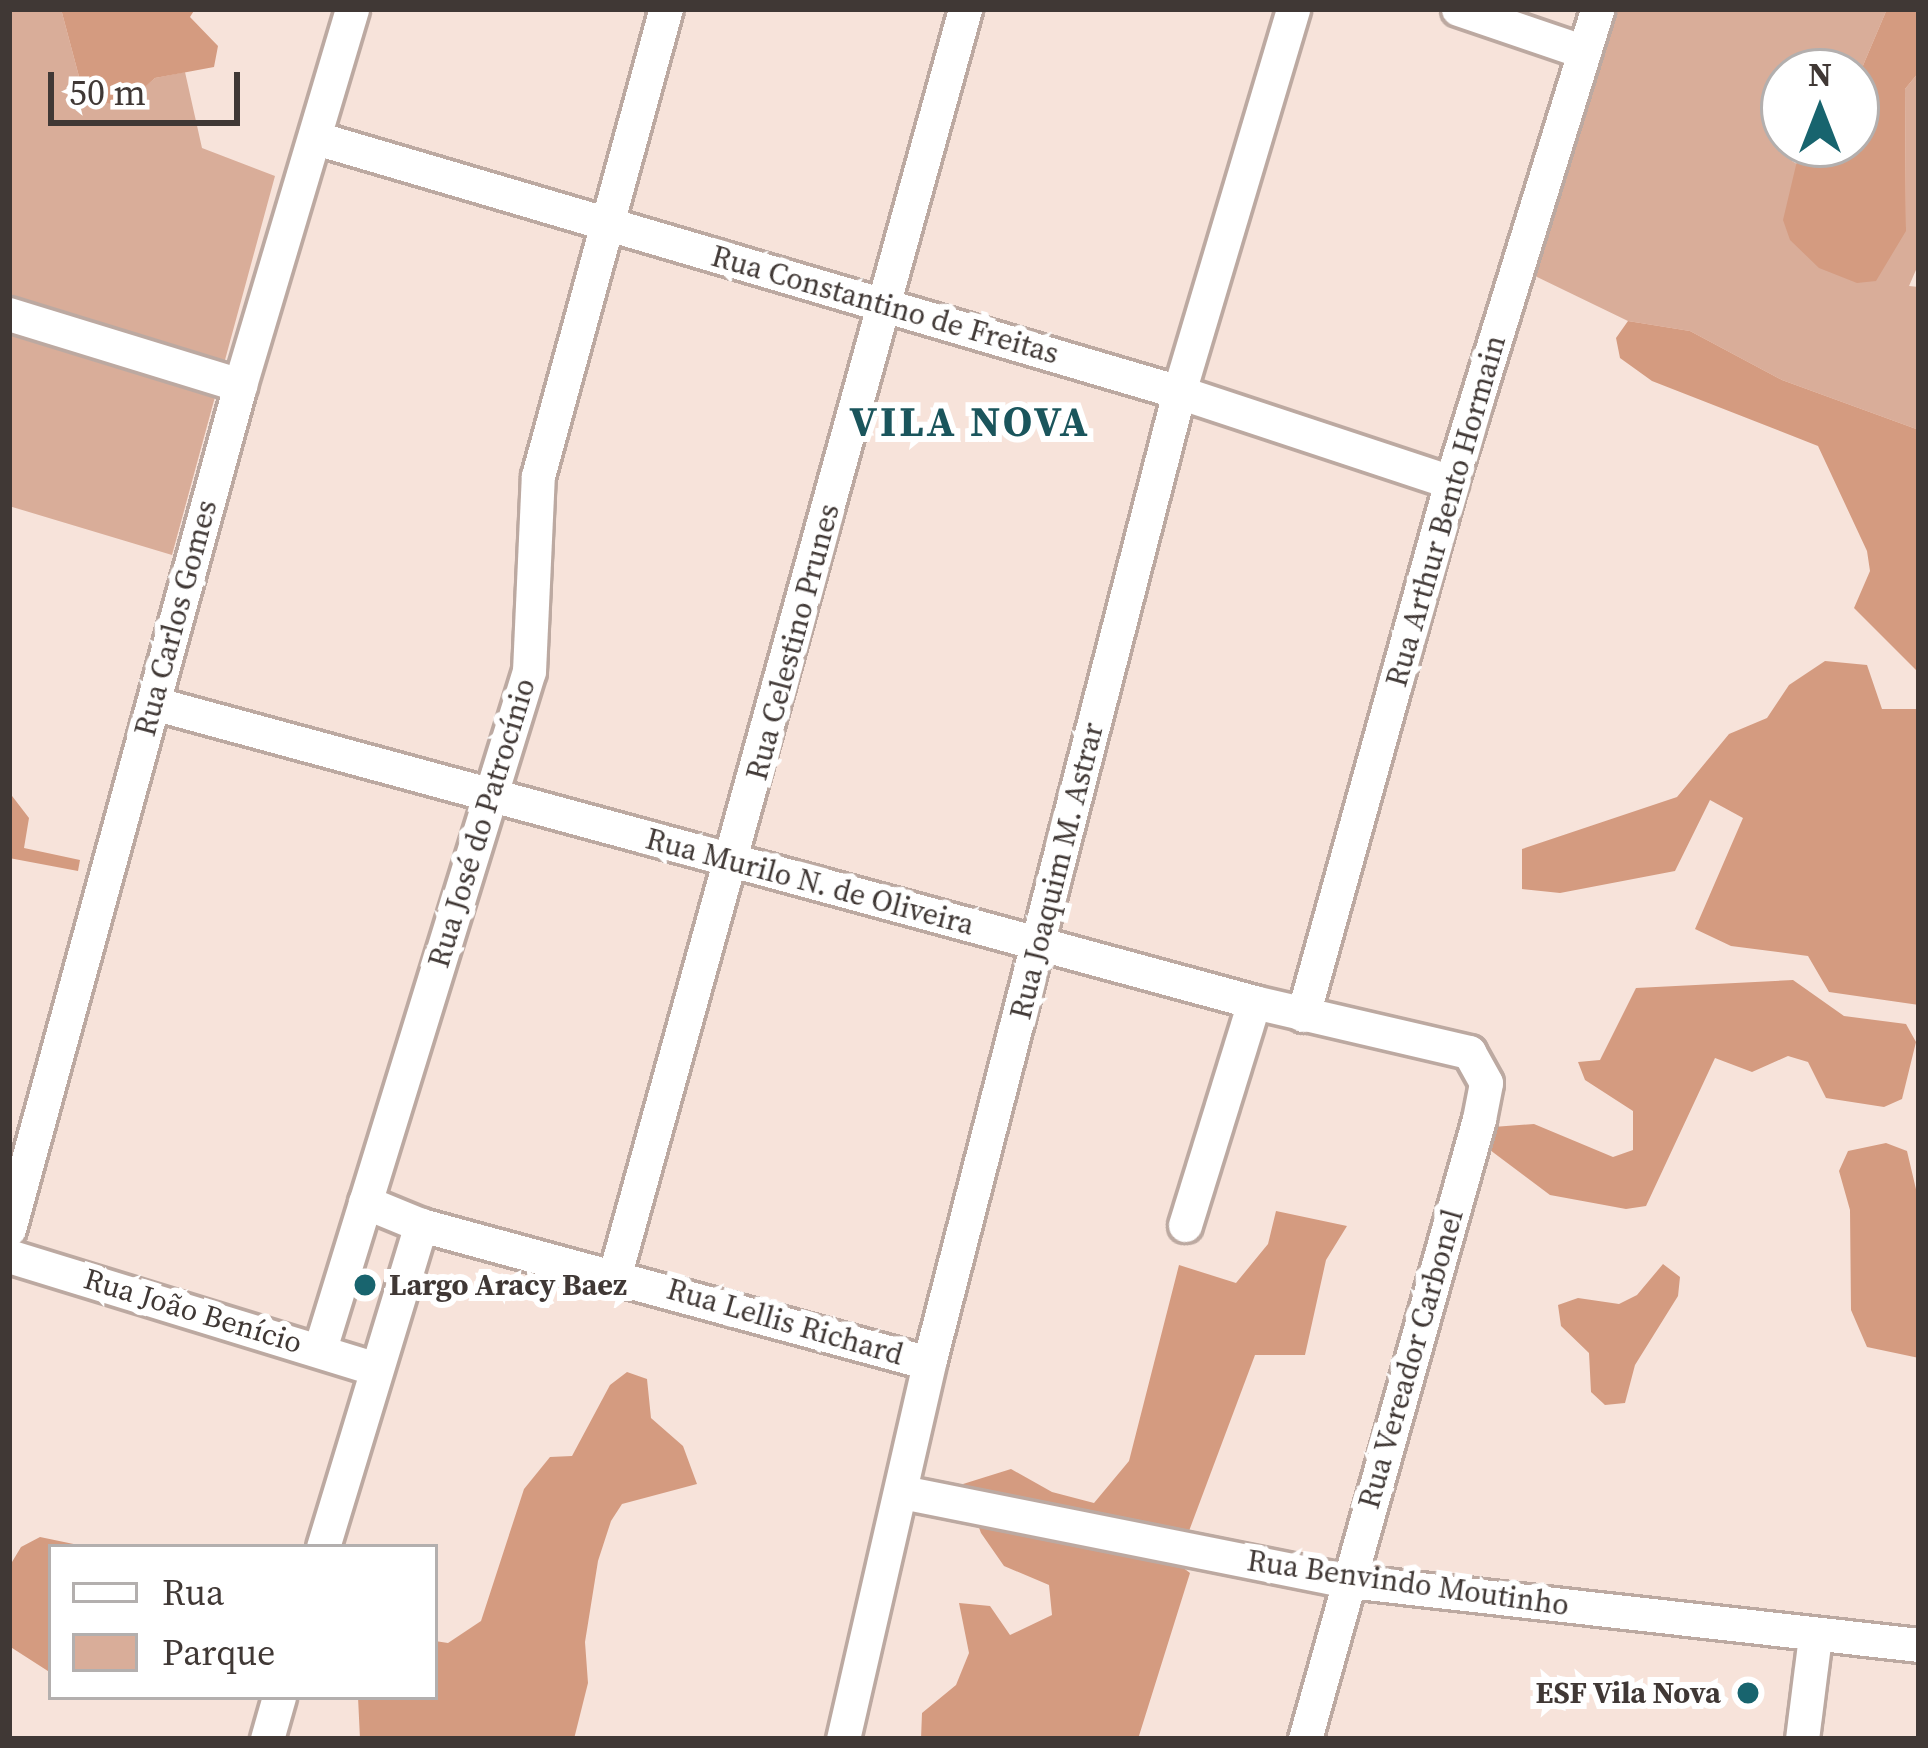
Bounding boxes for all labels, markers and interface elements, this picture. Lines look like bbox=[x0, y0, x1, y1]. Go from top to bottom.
scale bar bbox=[54, 48, 246, 122]
north arrow bbox=[1760, 48, 1880, 168]
text: N bbox=[1808, 52, 1832, 97]
text: 50 m bbox=[69, 68, 146, 117]
street label: Rua Constantino de Freitas bbox=[707, 238, 1063, 372]
street label: Rua Arthur Bento Hormain bbox=[1379, 331, 1513, 691]
district label: VILA NOVA bbox=[849, 396, 1091, 446]
street label: Rua Carlos Gomes bbox=[127, 496, 225, 740]
street label: Rua Celestino Prunes bbox=[739, 500, 847, 784]
street label: Rua José do Patrocínio bbox=[421, 674, 543, 972]
street label: Rua Joaquim M. Astrar bbox=[1003, 719, 1111, 1023]
street label: Rua Murilo N. de Oliveira bbox=[642, 821, 978, 943]
street label: Rua Vereador Carbonel bbox=[1351, 1205, 1471, 1513]
street label: Rua João Benício bbox=[80, 1261, 306, 1361]
place label: Largo Aracy Baez bbox=[389, 1267, 627, 1303]
street label: Rua Lellis Richard bbox=[663, 1271, 907, 1373]
marker: Largo Aracy Baez bbox=[352, 1272, 378, 1298]
street label: Rua Benvindo Moutinho bbox=[1245, 1543, 1571, 1623]
legend bbox=[48, 1544, 438, 1700]
text: Rua bbox=[162, 1568, 224, 1617]
text: Parque bbox=[162, 1628, 275, 1677]
place label: ESF Vila Nova bbox=[1535, 1675, 1721, 1711]
marker: ESF Vila Nova bbox=[1732, 1677, 1764, 1709]

